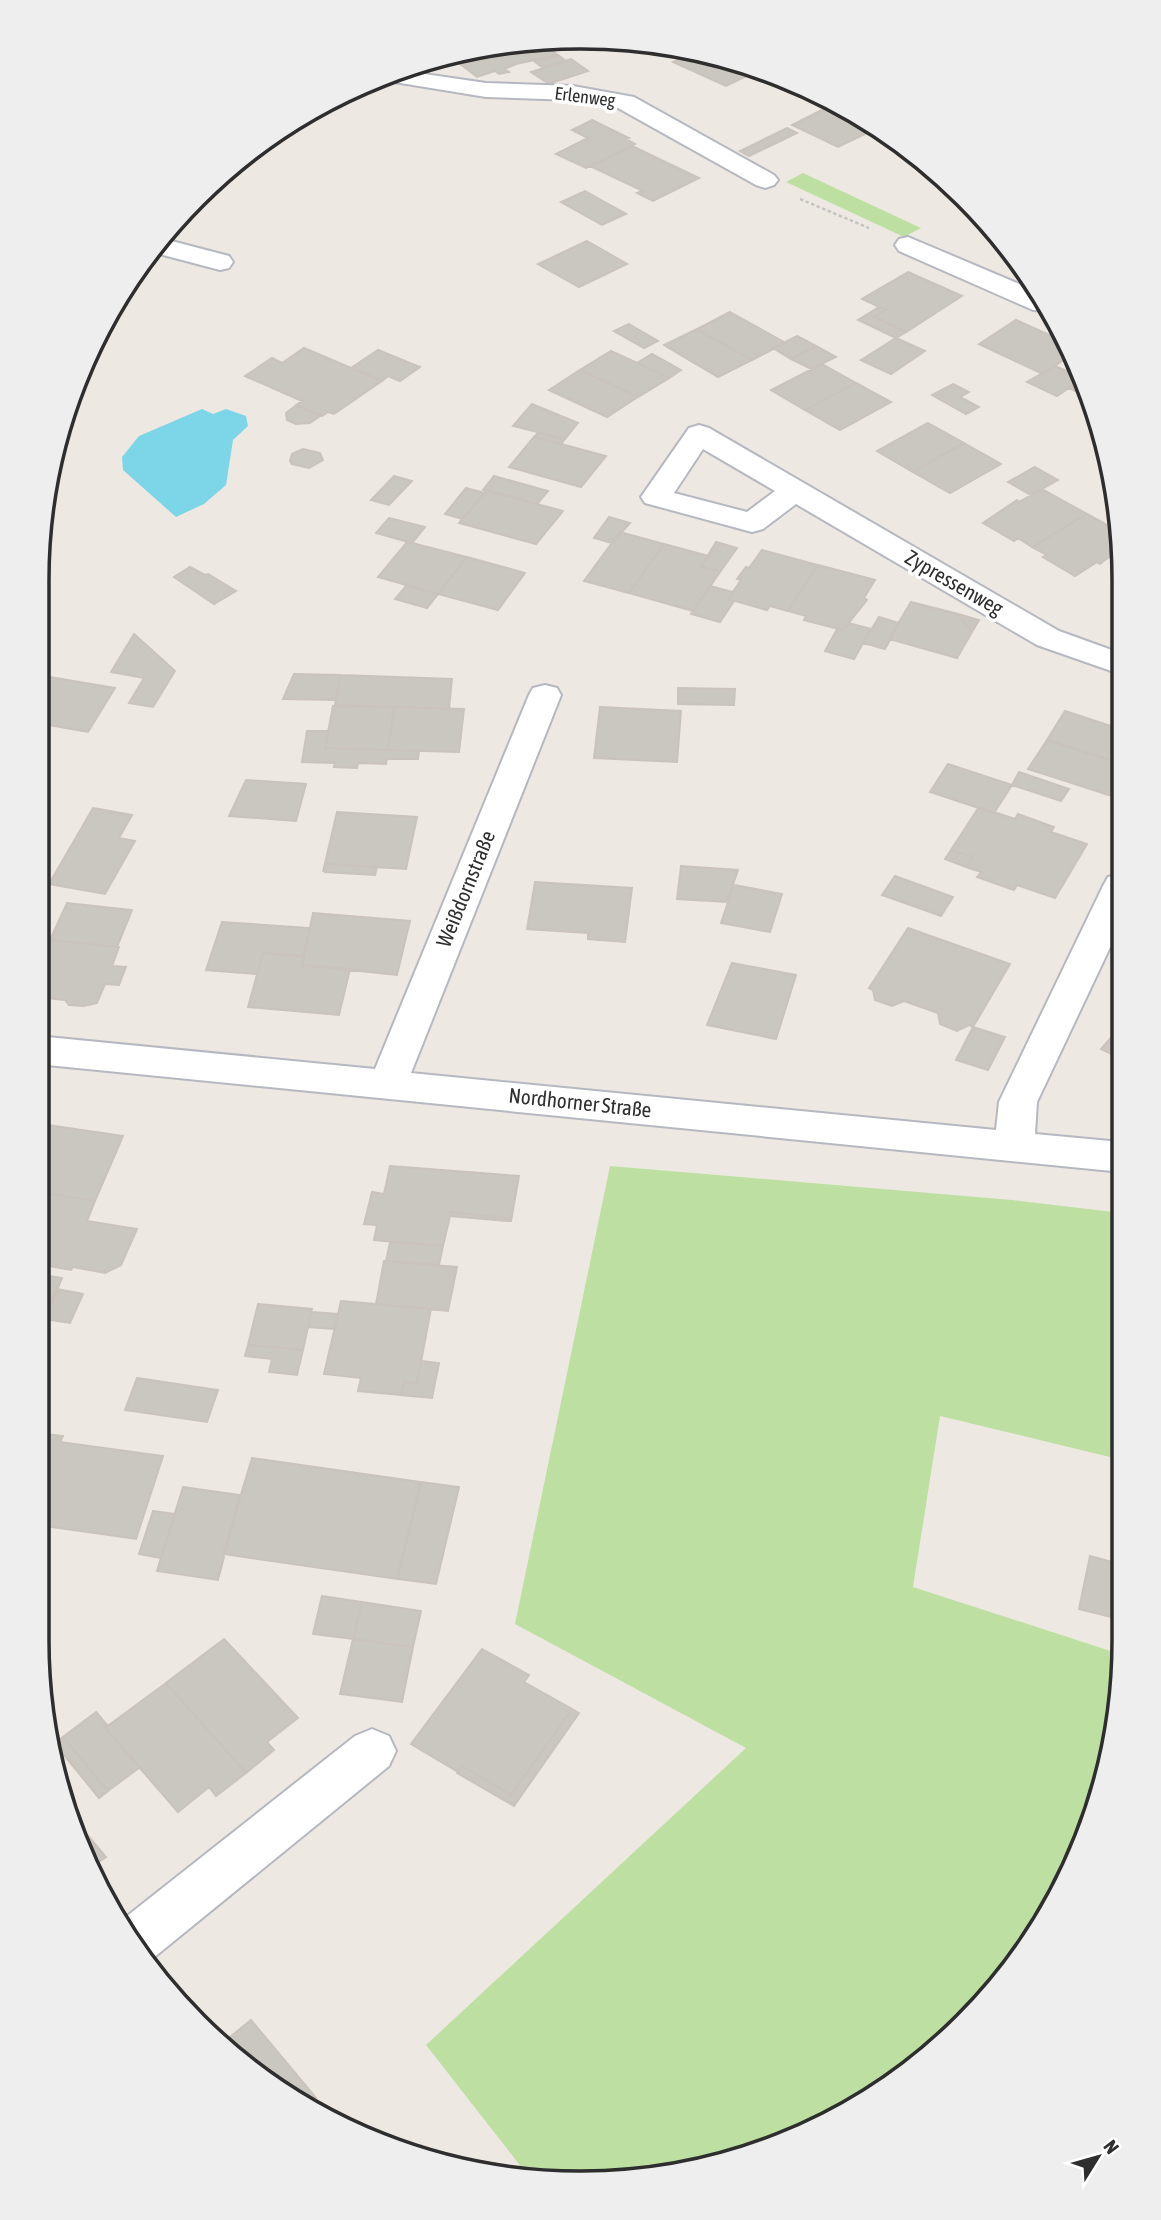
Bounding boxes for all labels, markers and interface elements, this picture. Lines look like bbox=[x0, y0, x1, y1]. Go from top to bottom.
street label: Erlenweg bbox=[554, 82, 617, 111]
street label: Zypressenweg bbox=[901, 544, 1008, 620]
street label: Weißdornstraße bbox=[431, 827, 499, 950]
street label: Nordhorner Straße bbox=[508, 1083, 653, 1121]
north arrow bbox=[1063, 2122, 1133, 2192]
text: N bbox=[1099, 2136, 1124, 2158]

